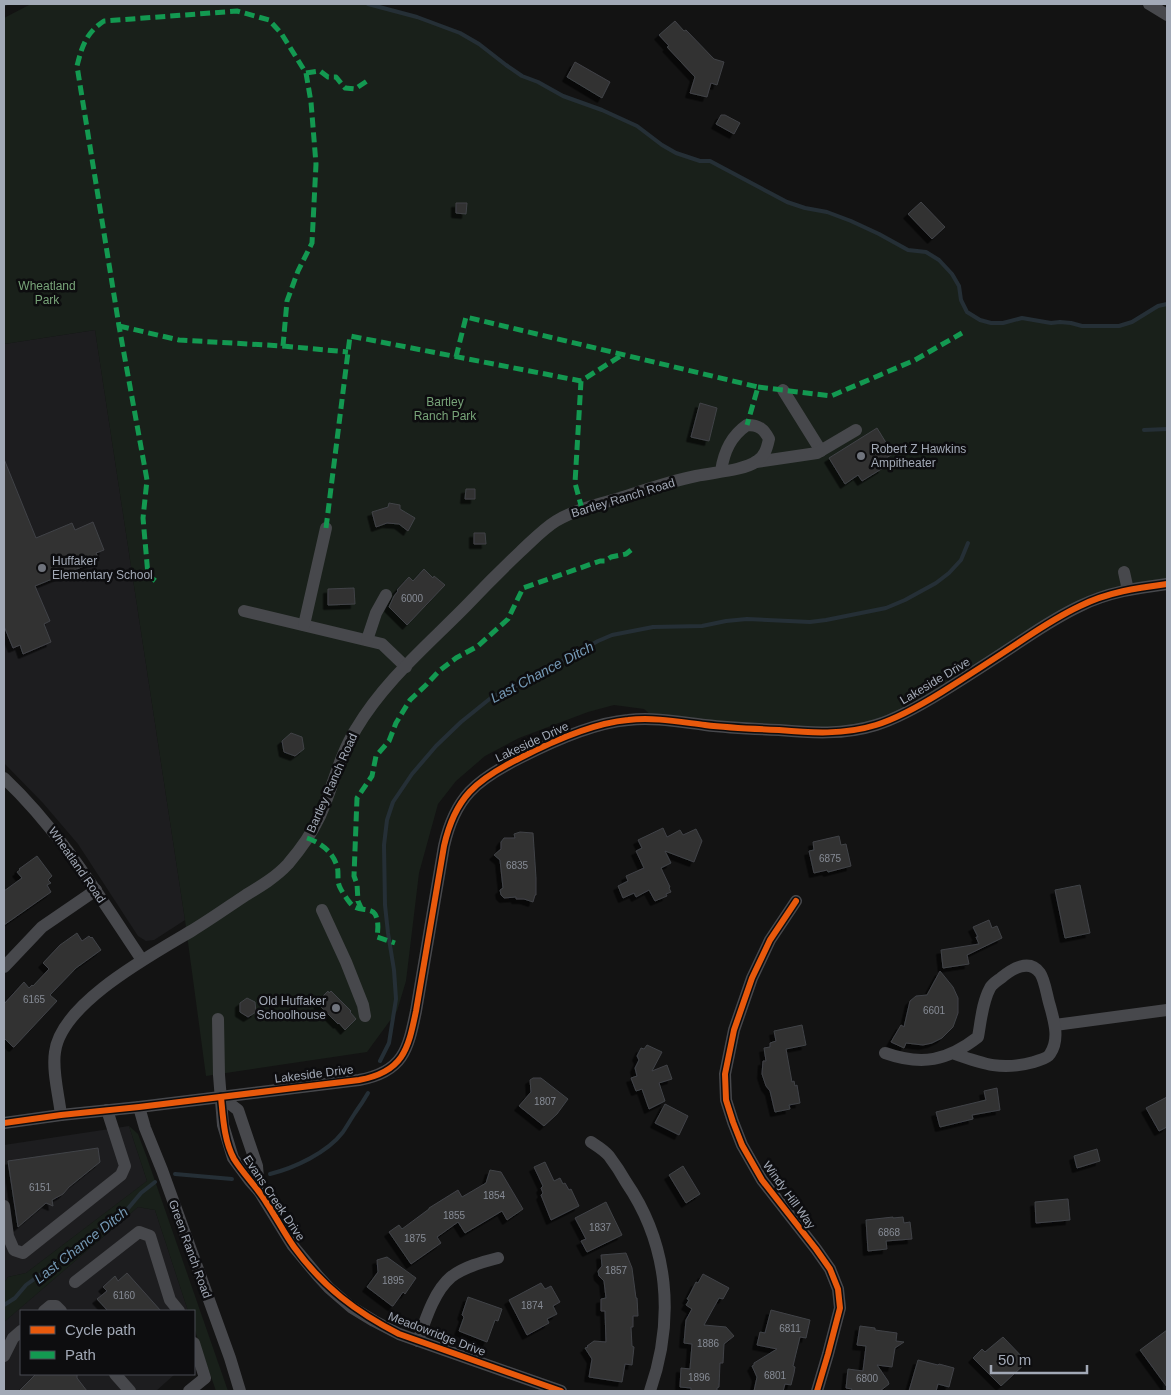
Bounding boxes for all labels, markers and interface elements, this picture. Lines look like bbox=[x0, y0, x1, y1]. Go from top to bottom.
park label: Wheatland Park bbox=[18, 279, 76, 307]
park label: Bartley Ranch Park bbox=[414, 395, 477, 423]
place label: Robert Z Hawkins Ampitheater bbox=[871, 442, 966, 470]
marker: Robert Z Hawkins Ampitheater bbox=[855, 450, 867, 462]
street label: Bartley Ranch Road bbox=[570, 476, 676, 520]
place label: Huffaker Elementary School bbox=[52, 554, 153, 582]
marker: Huffaker Elementary School bbox=[36, 562, 48, 574]
house number: 6000 bbox=[401, 593, 424, 604]
water label: Last Chance Ditch bbox=[488, 638, 596, 706]
street label: Lakeside Drive bbox=[897, 654, 973, 707]
street label: Lakeside Drive bbox=[493, 719, 571, 765]
street label: Bartley Ranch Road bbox=[304, 731, 360, 835]
street label: Wheatland Road bbox=[46, 824, 108, 906]
house number: 6875 bbox=[819, 853, 842, 864]
house number: 6835 bbox=[506, 860, 529, 871]
house number: 6165 bbox=[23, 994, 46, 1005]
place label: Old Huffaker Schoolhouse bbox=[257, 994, 326, 1022]
marker: Old Huffaker Schoolhouse bbox=[330, 1002, 342, 1014]
house number: 6601 bbox=[923, 1005, 946, 1016]
street label: Lakeside Drive bbox=[274, 1062, 355, 1086]
house number: 1807 bbox=[534, 1096, 557, 1107]
street label: Evans Creek Drive bbox=[240, 1153, 308, 1244]
street label: Windy Hill Way bbox=[760, 1158, 818, 1232]
house number: 6151 bbox=[29, 1182, 52, 1193]
house number: 1854 bbox=[483, 1190, 506, 1201]
street label: Green Ranch Road bbox=[166, 1198, 214, 1300]
water label: Last Chance Ditch bbox=[31, 1203, 131, 1287]
house number: 1855 bbox=[443, 1210, 466, 1221]
house number: 1837 bbox=[589, 1222, 612, 1233]
house number: 6868 bbox=[878, 1227, 901, 1238]
house number: 1875 bbox=[404, 1233, 427, 1244]
house number: 1857 bbox=[605, 1265, 628, 1276]
house number: 1895 bbox=[382, 1275, 405, 1286]
house number: 6160 bbox=[113, 1290, 136, 1301]
house number: 1874 bbox=[521, 1300, 544, 1311]
street label: Meadowridge Drive bbox=[386, 1309, 488, 1359]
legend bbox=[20, 1310, 195, 1375]
text: Cycle path bbox=[65, 1321, 136, 1338]
house number: 6811 bbox=[779, 1323, 801, 1334]
house number: 1886 bbox=[697, 1338, 720, 1349]
scale bar bbox=[991, 1342, 1087, 1374]
text: Path bbox=[65, 1346, 96, 1363]
text: 50 m bbox=[998, 1351, 1031, 1368]
house number: 6801 bbox=[764, 1370, 787, 1381]
house number: 1896 bbox=[688, 1372, 711, 1383]
house number: 6800 bbox=[856, 1373, 879, 1384]

